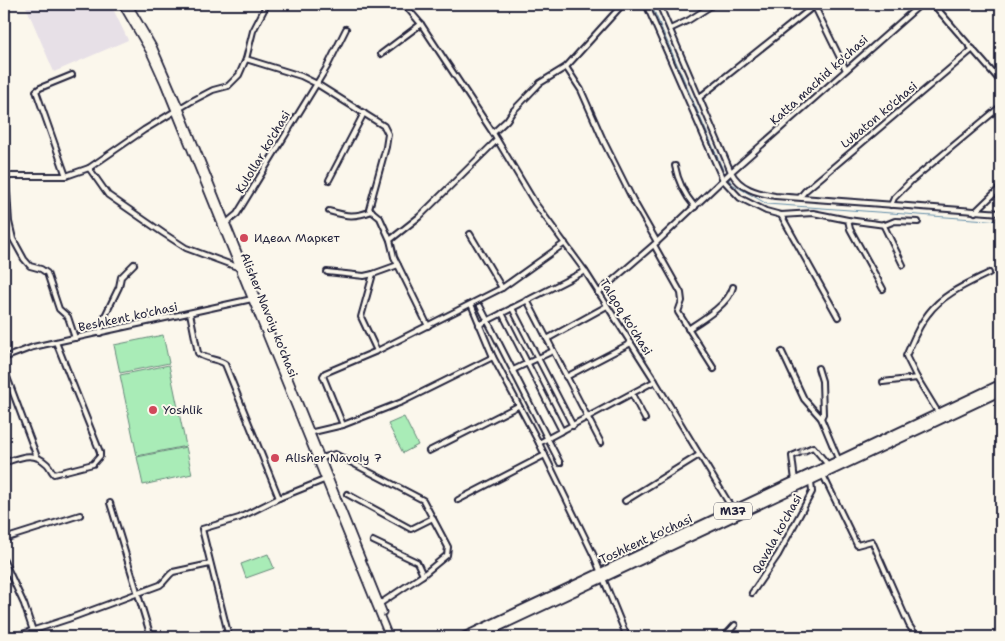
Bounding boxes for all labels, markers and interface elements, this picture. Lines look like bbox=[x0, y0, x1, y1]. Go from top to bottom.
street label: Katta machid ko'chasi bbox=[766, 32, 872, 128]
street label: Lubaton ko'chasi bbox=[837, 78, 921, 152]
street label: Kulollar ko'chasi bbox=[232, 108, 294, 196]
place label: Идеал Маркет bbox=[254, 230, 340, 246]
marker: Идеал Маркет bbox=[238, 232, 250, 244]
street label: Alisher Navoiy ko'chasi bbox=[237, 250, 301, 380]
street label: Talqoq ko'chasi bbox=[596, 276, 656, 358]
street label: Beshkent ko'chasi bbox=[77, 299, 179, 335]
place label: Yoshlik bbox=[163, 402, 203, 418]
marker: Yoshlik bbox=[147, 404, 159, 416]
one-way arrow bbox=[798, 446, 807, 456]
place label: Alisher Navoiy 7 bbox=[285, 450, 382, 466]
marker: Alisher Navoiy 7 bbox=[269, 452, 281, 464]
street label: Qavala ko'chasi bbox=[748, 491, 806, 577]
road number: M37 bbox=[714, 502, 752, 520]
street label: Toshkent ko'chasi bbox=[597, 510, 695, 568]

